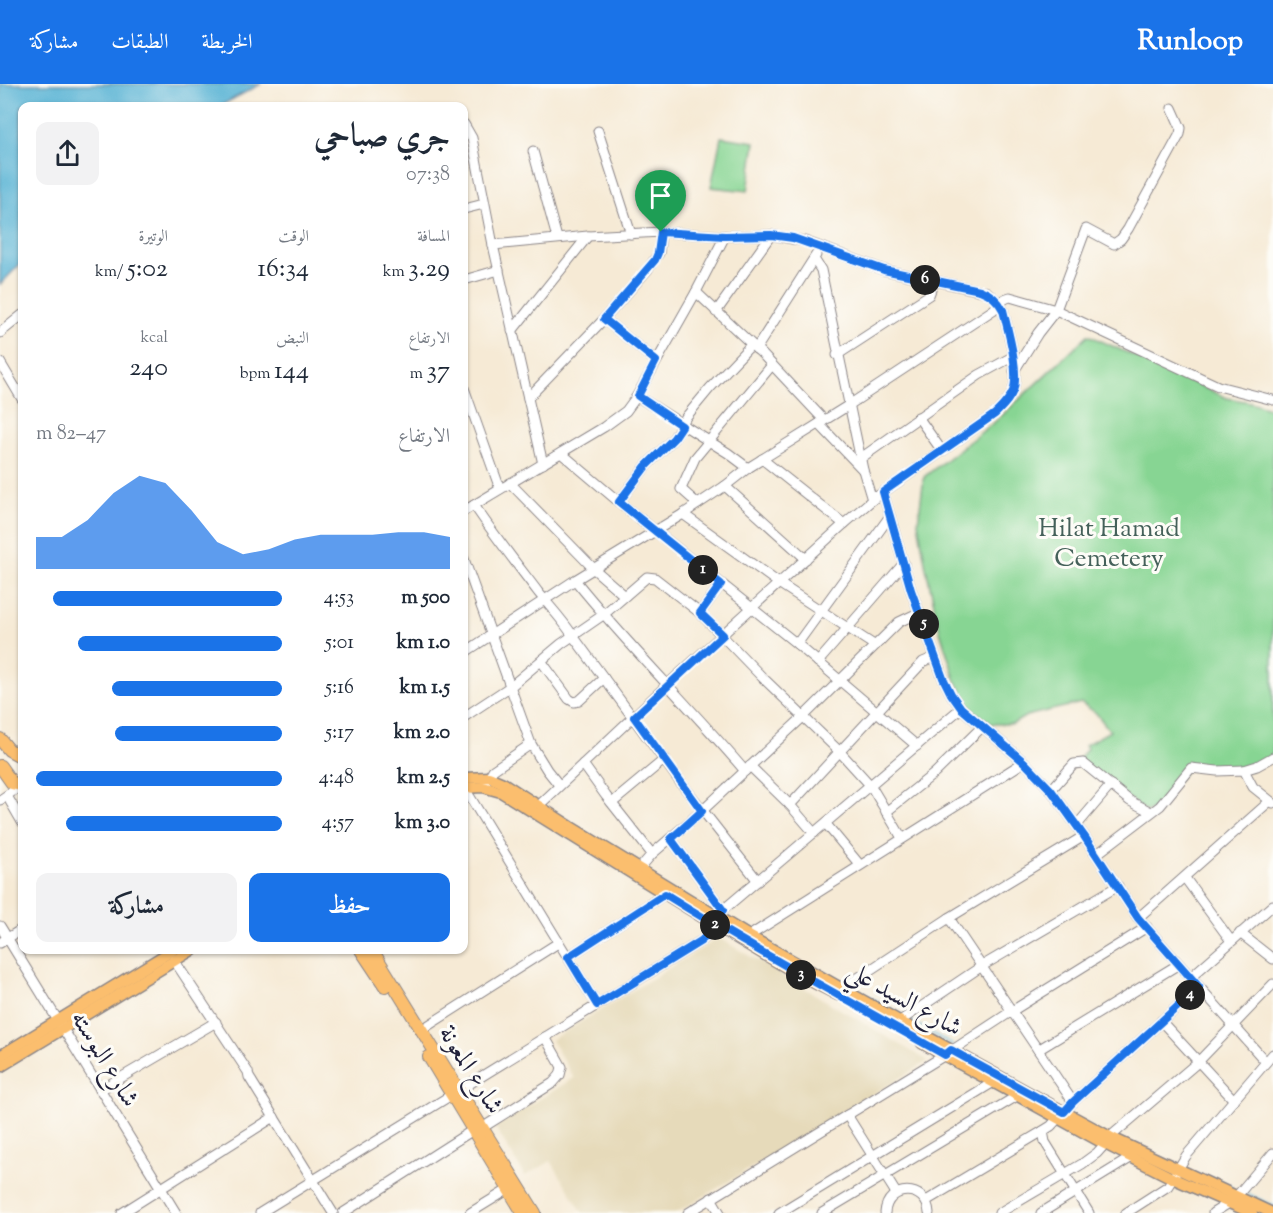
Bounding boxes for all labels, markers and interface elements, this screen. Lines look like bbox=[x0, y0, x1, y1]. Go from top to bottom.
text: Runloop bbox=[1138, 22, 1243, 62]
text: مشاركة bbox=[30, 28, 78, 58]
text: الطبقات bbox=[111, 28, 168, 58]
text: الخريطة bbox=[201, 28, 253, 58]
text: جري صباحي bbox=[314, 114, 450, 162]
button: share bbox=[36, 122, 99, 185]
text: 07:38 bbox=[406, 161, 450, 190]
pin bbox=[635, 170, 686, 232]
icon: arrive bbox=[644, 179, 677, 212]
text: الوتيرة bbox=[138, 226, 168, 249]
text: الوقت bbox=[278, 226, 309, 249]
text: المسافة bbox=[417, 226, 450, 249]
text: 5:02 bbox=[127, 251, 168, 288]
text: 16:34 bbox=[257, 251, 309, 288]
text: 3.29 bbox=[408, 251, 450, 288]
text: /km bbox=[95, 261, 127, 284]
text: km bbox=[383, 261, 408, 284]
pin: 6 bbox=[910, 265, 940, 295]
text: 6 bbox=[921, 268, 929, 291]
text: kcal bbox=[141, 327, 168, 350]
text: النبض bbox=[276, 328, 309, 351]
text: الارتفاع bbox=[408, 328, 450, 351]
text: 240 bbox=[129, 350, 168, 387]
text: 144 bbox=[274, 353, 309, 390]
text: 37 bbox=[426, 353, 450, 390]
text: bpm bbox=[240, 363, 274, 386]
text: m bbox=[410, 363, 426, 386]
text: 47–82 m bbox=[36, 420, 106, 449]
text: الارتفاع bbox=[398, 423, 450, 452]
park label: Hilat Hamad Cemetery bbox=[1038, 511, 1180, 578]
pin: 1 bbox=[688, 555, 718, 585]
text: 1 bbox=[700, 558, 706, 581]
text: 4:53 bbox=[324, 584, 354, 613]
text: 500 m bbox=[401, 584, 450, 613]
pin: 5 bbox=[909, 609, 939, 639]
text: 5 bbox=[921, 612, 927, 635]
text: 5:01 bbox=[325, 629, 354, 658]
text: 1.0 km bbox=[396, 629, 450, 658]
text: 5:16 bbox=[325, 674, 354, 703]
text: 1.5 km bbox=[400, 674, 450, 703]
text: 5:17 bbox=[325, 719, 354, 748]
text: 2.0 km bbox=[394, 719, 450, 748]
text: 4:48 bbox=[319, 764, 354, 793]
text: 2.5 km bbox=[397, 764, 450, 793]
text: 4:57 bbox=[322, 809, 354, 838]
text: 3.0 km bbox=[395, 809, 450, 838]
button: مشاركة bbox=[36, 873, 237, 942]
button: حفظ bbox=[249, 873, 450, 942]
pin: 2 bbox=[700, 910, 730, 940]
text: 2 bbox=[711, 913, 719, 936]
street label: شارع السيد علي bbox=[837, 953, 968, 1051]
pin: 3 bbox=[786, 960, 816, 990]
text: 3 bbox=[798, 963, 804, 986]
pin: 4 bbox=[1175, 980, 1205, 1010]
text: 4 bbox=[1186, 983, 1194, 1006]
street label: شارع البوسته bbox=[60, 1004, 147, 1115]
street label: شارع المعونة bbox=[427, 1019, 512, 1123]

